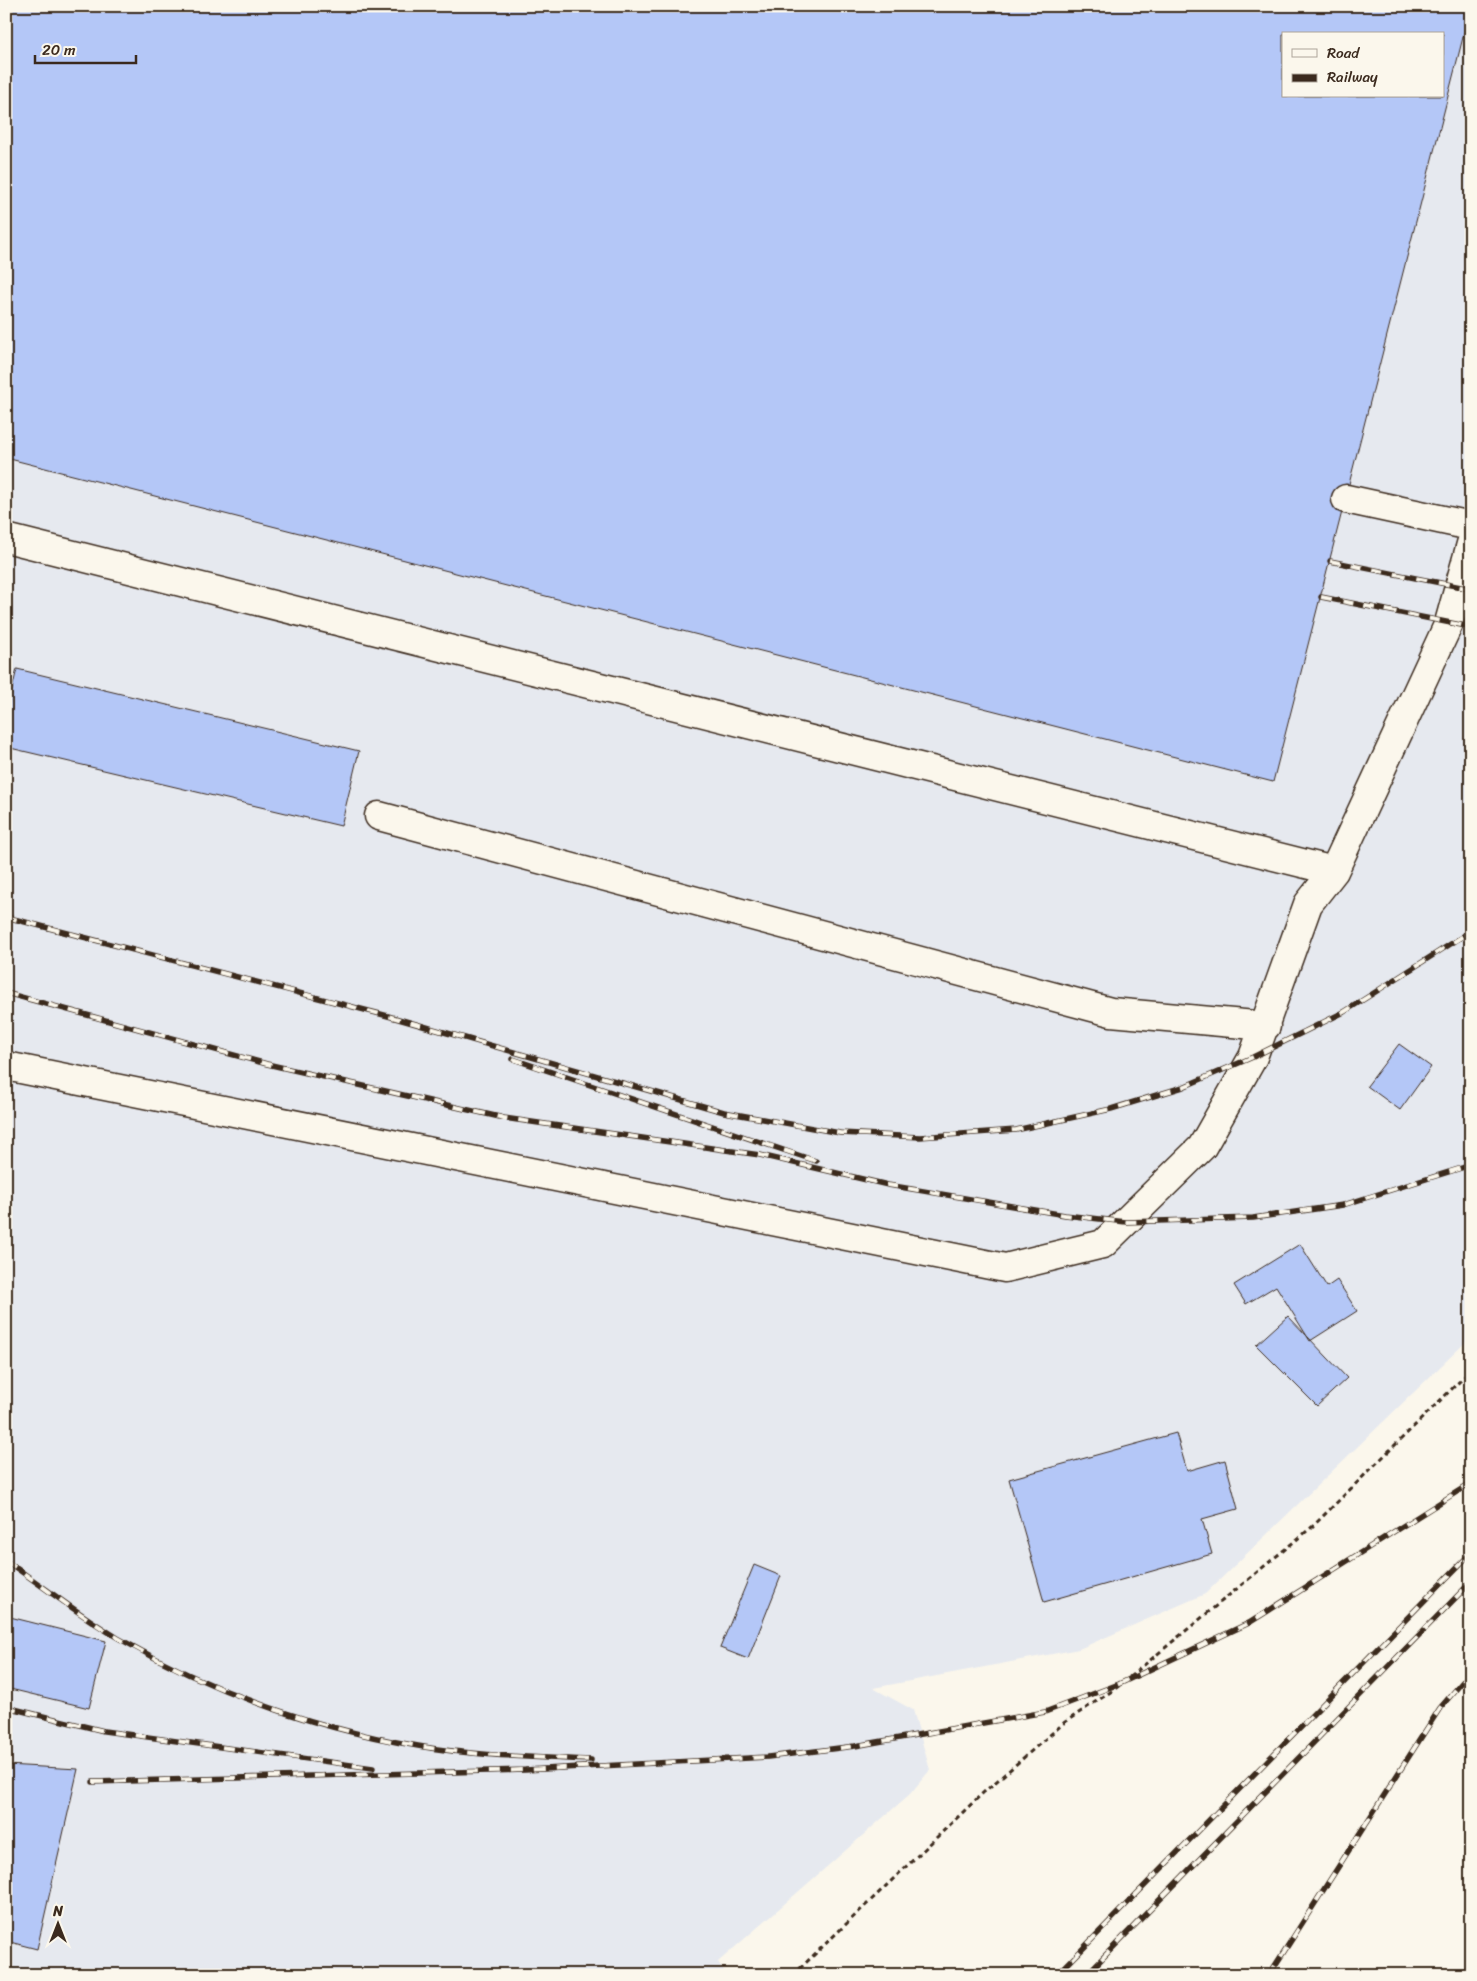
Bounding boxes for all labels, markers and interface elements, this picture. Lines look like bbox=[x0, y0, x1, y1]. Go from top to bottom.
scale bar bbox=[35, 32, 136, 64]
legend bbox=[1282, 32, 1444, 98]
text: 20 m bbox=[42, 37, 76, 63]
text: Road bbox=[1327, 40, 1360, 66]
text: Railway bbox=[1327, 64, 1378, 90]
north arrow bbox=[32, 1898, 82, 1948]
text: N bbox=[52, 1899, 63, 1924]

